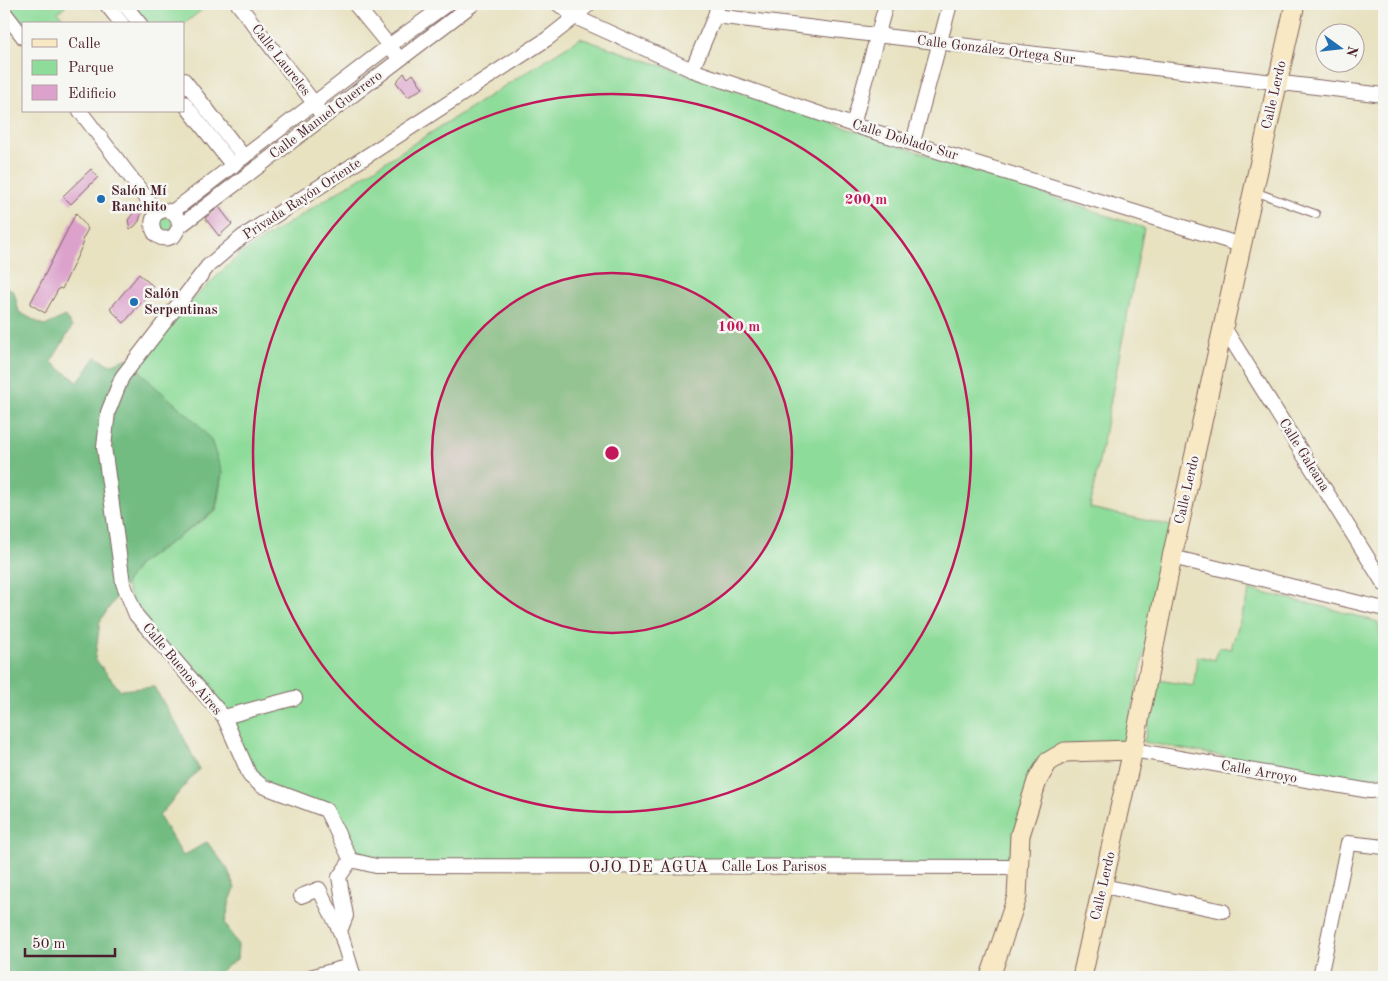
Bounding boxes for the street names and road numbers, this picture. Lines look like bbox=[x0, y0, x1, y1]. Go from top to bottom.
street label: Calle Laureles bbox=[249, 22, 313, 98]
street label: Calle González Ortega Sur bbox=[916, 33, 1076, 67]
street label: Calle Lerdo bbox=[1259, 59, 1289, 131]
street label: Calle Manuel Guerrero bbox=[267, 68, 385, 162]
street label: Calle Doblado Sur bbox=[850, 117, 960, 163]
street label: Privada Rayón Oriente bbox=[240, 156, 364, 242]
street label: Calle Galeana bbox=[1276, 416, 1332, 494]
street label: Calle Lerdo bbox=[1172, 454, 1202, 526]
street label: Calle Buenos Aires bbox=[140, 620, 224, 718]
street label: Calle Arroyo bbox=[1220, 758, 1298, 786]
street label: Calle Lerdo bbox=[1088, 850, 1118, 922]
street label: Calle Los Parisos bbox=[722, 860, 826, 874]

